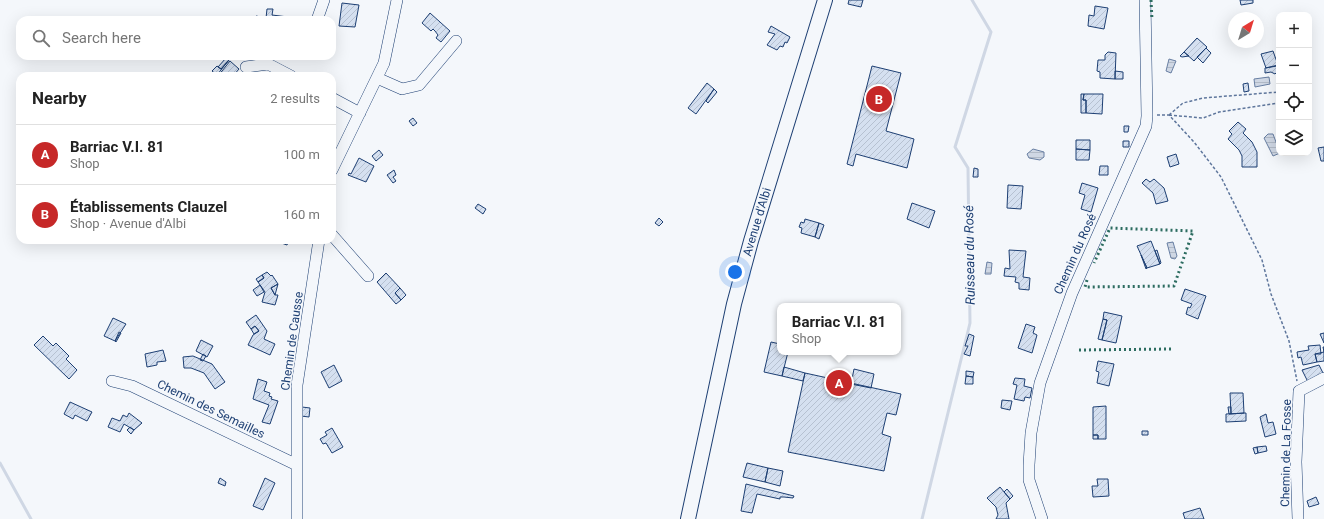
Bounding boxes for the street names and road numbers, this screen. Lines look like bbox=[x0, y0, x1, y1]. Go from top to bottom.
street label: Avenue d'Albi bbox=[740, 186, 774, 258]
street label: Chemin du Rosé bbox=[1051, 211, 1099, 297]
street label: Chemin de Causse bbox=[278, 291, 306, 391]
street label: Chemin des Semailles bbox=[155, 377, 267, 441]
street label: Chemin de La Fosse bbox=[1278, 399, 1294, 507]

